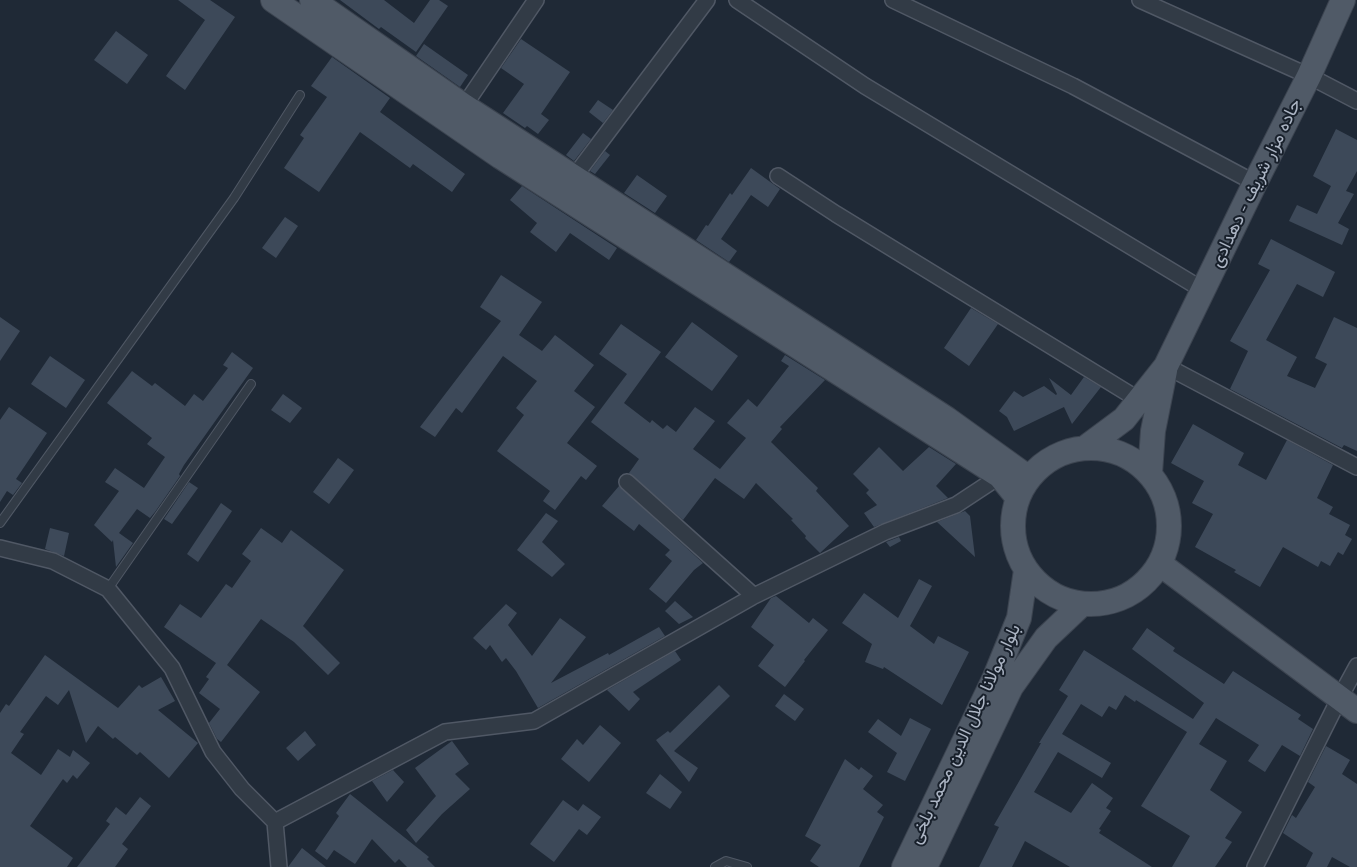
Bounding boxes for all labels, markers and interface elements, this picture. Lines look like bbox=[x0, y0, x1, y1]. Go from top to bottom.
street label: جاده مزار شریف - دهدادی bbox=[1206, 95, 1306, 271]
street label: بلوار مولانا جلال الدین محمد بلخی bbox=[905, 621, 1025, 847]

